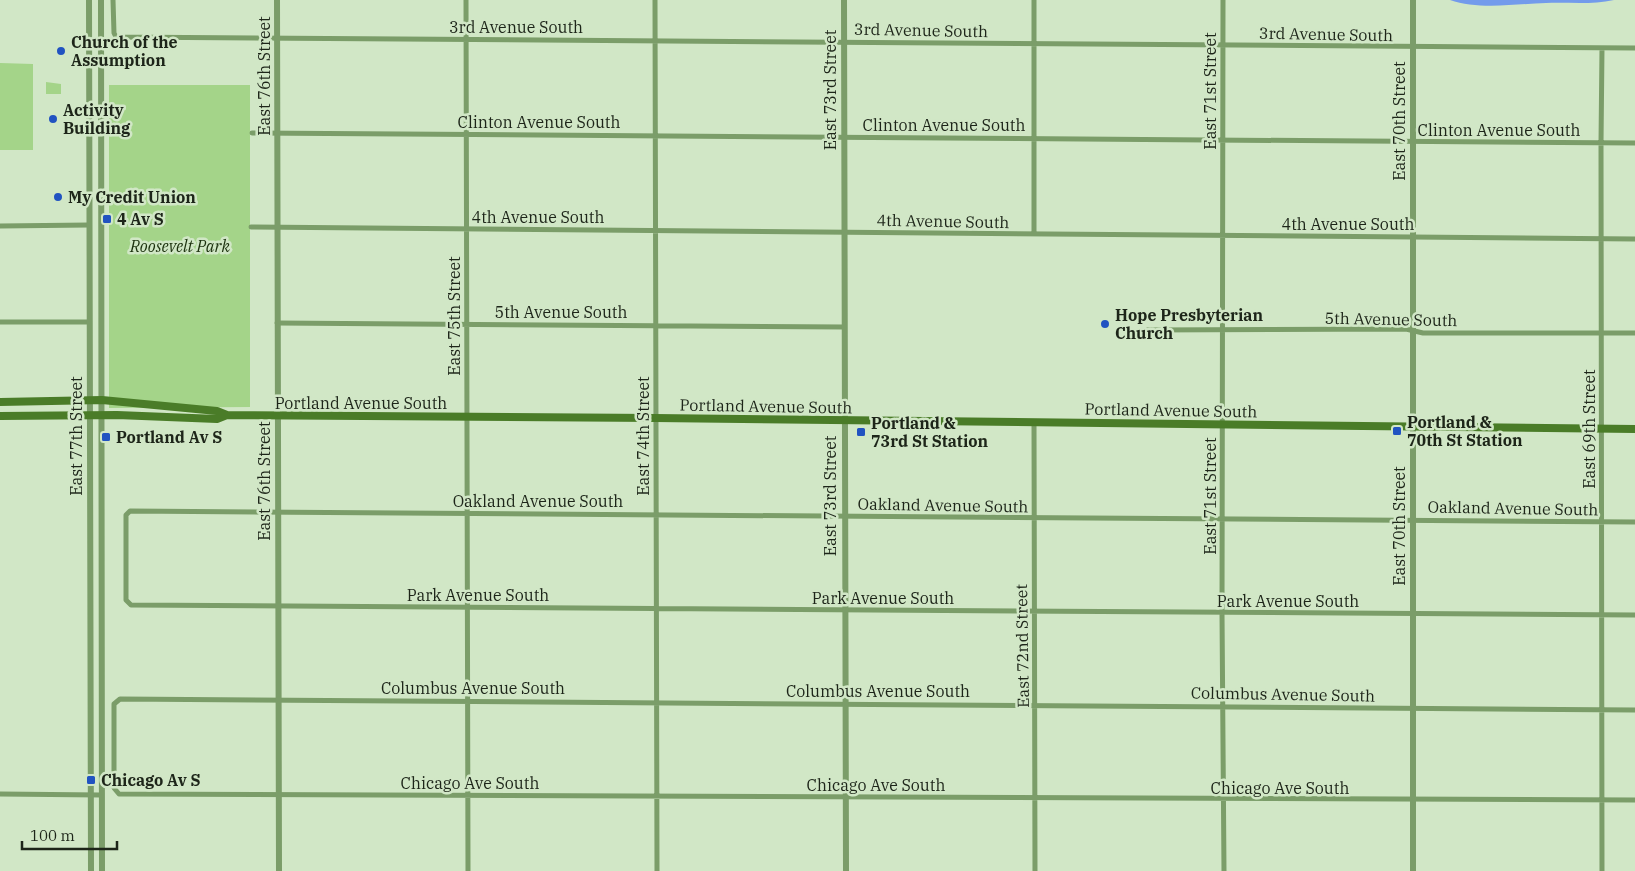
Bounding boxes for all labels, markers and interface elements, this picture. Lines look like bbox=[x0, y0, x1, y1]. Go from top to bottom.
street label: East 76th Street bbox=[254, 16, 274, 136]
street label: 3rd Avenue South bbox=[449, 17, 583, 37]
street label: 3rd Avenue South bbox=[854, 19, 988, 41]
street label: 3rd Avenue South bbox=[1259, 23, 1393, 45]
street label: East 73rd Street bbox=[820, 29, 840, 150]
place label: Church of the Assumption bbox=[71, 32, 178, 70]
street label: East 71st Street bbox=[1200, 32, 1220, 150]
marker: Church of the Assumption bbox=[55, 45, 67, 57]
street label: East 70th Street bbox=[1389, 61, 1409, 181]
place label: Activity Building bbox=[63, 100, 131, 138]
street label: Clinton Avenue South bbox=[458, 112, 621, 132]
marker: Activity Building bbox=[47, 113, 59, 125]
street label: Clinton Avenue South bbox=[863, 115, 1026, 135]
street label: Clinton Avenue South bbox=[1418, 120, 1581, 140]
place label: My Credit Union bbox=[68, 187, 196, 207]
marker: My Credit Union bbox=[52, 191, 64, 203]
street label: 4th Avenue South bbox=[472, 207, 604, 227]
place label: 4 Av S bbox=[117, 209, 164, 229]
street label: 4th Avenue South bbox=[876, 210, 1010, 232]
marker: 4 Av S bbox=[101, 213, 113, 225]
street label: 4th Avenue South bbox=[1282, 214, 1414, 234]
park label: Roosevelt Park bbox=[129, 236, 230, 256]
street label: East 75th Street bbox=[444, 256, 464, 376]
street label: 5th Avenue South bbox=[495, 302, 627, 322]
place label: Hope Presbyterian Church bbox=[1115, 305, 1263, 343]
street label: 5th Avenue South bbox=[1324, 308, 1458, 330]
marker: Hope Presbyterian Church bbox=[1099, 318, 1111, 330]
street label: East 69th Street bbox=[1579, 369, 1599, 489]
street label: East 77th Street bbox=[66, 376, 86, 496]
street label: East 74th Street bbox=[633, 376, 653, 496]
street label: Portland Avenue South bbox=[275, 393, 447, 413]
street label: Portland Avenue South bbox=[679, 394, 853, 418]
street label: Portland Avenue South bbox=[1084, 398, 1258, 422]
place label: Portland & 70th St Station bbox=[1407, 412, 1523, 450]
place label: Portland & 73rd St Station bbox=[871, 413, 989, 451]
street label: East 76th Street bbox=[254, 421, 274, 541]
marker: Portland & 70th St Station bbox=[1391, 425, 1403, 437]
marker: Portland & 73rd St Station bbox=[855, 426, 867, 438]
place label: Portland Av S bbox=[116, 427, 222, 447]
marker: Portland Av S bbox=[100, 431, 112, 443]
street label: East 73rd Street bbox=[820, 435, 840, 556]
street label: East 71st Street bbox=[1200, 437, 1220, 555]
street label: East 70th Street bbox=[1389, 466, 1409, 586]
street label: Oakland Avenue South bbox=[453, 491, 623, 511]
street label: Oakland Avenue South bbox=[858, 494, 1028, 516]
street label: Oakland Avenue South bbox=[1428, 497, 1598, 519]
street label: East 72nd Street bbox=[1011, 584, 1033, 708]
street label: Park Avenue South bbox=[407, 585, 549, 605]
street label: Park Avenue South bbox=[812, 588, 954, 608]
street label: Park Avenue South bbox=[1217, 591, 1359, 611]
street label: Columbus Avenue South bbox=[381, 678, 565, 698]
street label: Columbus Avenue South bbox=[786, 681, 970, 701]
street label: Columbus Avenue South bbox=[1191, 682, 1375, 706]
place label: Chicago Av S bbox=[101, 770, 201, 790]
street label: Chicago Ave South bbox=[401, 773, 539, 793]
marker: Chicago Av S bbox=[85, 774, 97, 786]
street label: Chicago Ave South bbox=[807, 775, 945, 795]
street label: Chicago Ave South bbox=[1211, 778, 1349, 798]
scale bar bbox=[22, 818, 118, 850]
text: 100 m bbox=[30, 826, 75, 845]

